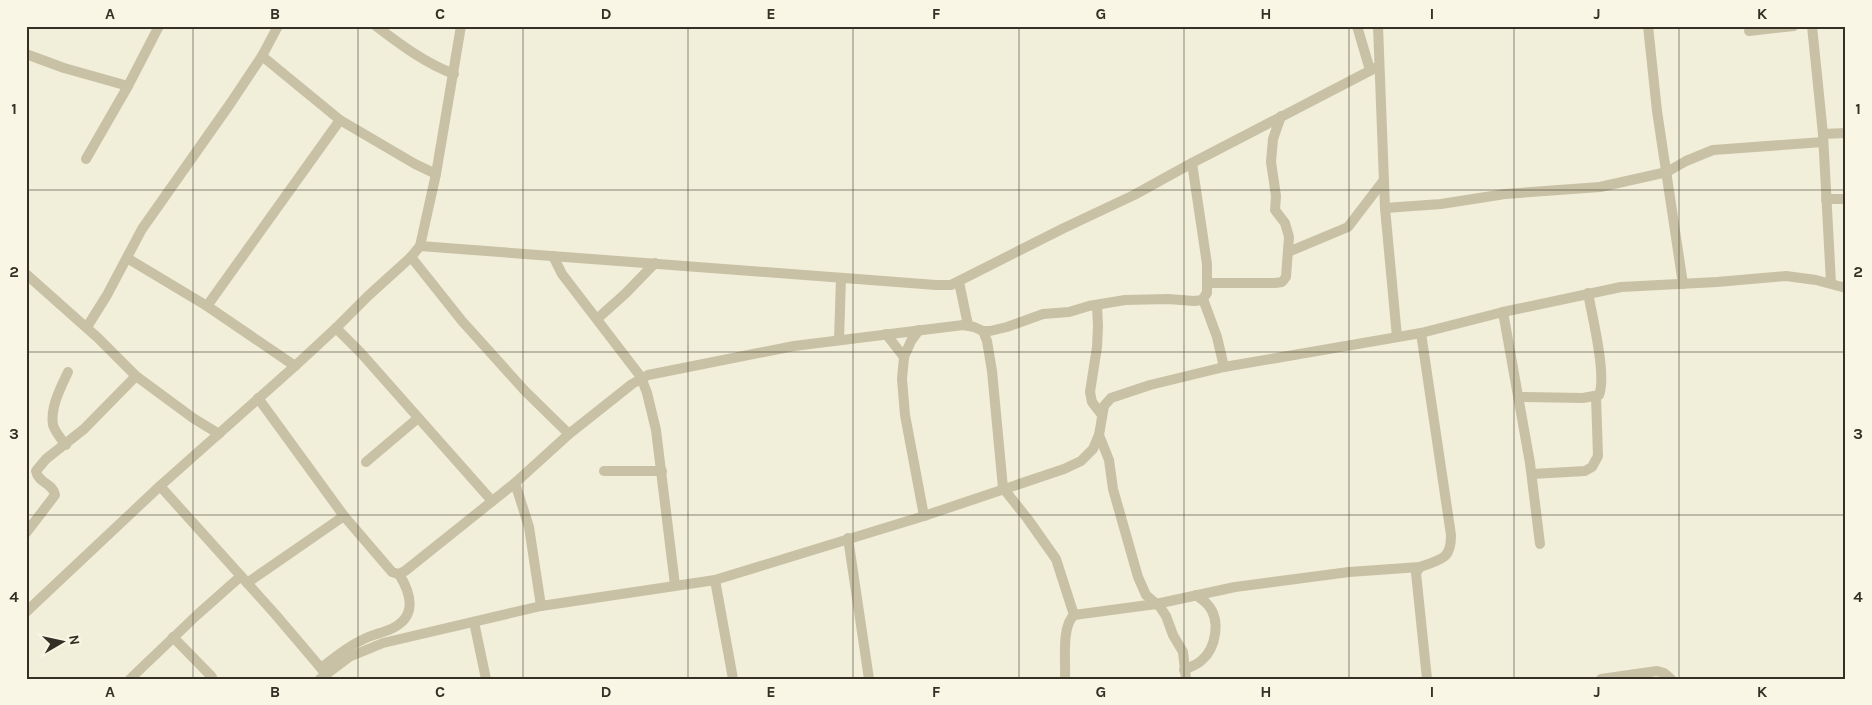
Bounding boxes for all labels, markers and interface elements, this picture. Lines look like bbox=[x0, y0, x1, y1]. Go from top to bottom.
text: A bbox=[105, 4, 115, 23]
text: B bbox=[270, 4, 280, 23]
text: C bbox=[435, 4, 445, 23]
text: D bbox=[601, 4, 612, 23]
text: E bbox=[766, 4, 776, 23]
text: F bbox=[932, 4, 941, 23]
text: G bbox=[1096, 4, 1106, 23]
text: H bbox=[1260, 4, 1272, 23]
text: I bbox=[1430, 4, 1434, 23]
text: J bbox=[1593, 4, 1601, 23]
text: K bbox=[1757, 4, 1768, 23]
text: 1 bbox=[11, 99, 17, 118]
text: 1 bbox=[1855, 99, 1861, 118]
text: 2 bbox=[9, 262, 19, 281]
text: 2 bbox=[1853, 262, 1863, 281]
text: 3 bbox=[9, 424, 19, 443]
text: 3 bbox=[1853, 424, 1863, 443]
text: 4 bbox=[9, 587, 19, 606]
text: 4 bbox=[1853, 587, 1863, 606]
north arrow bbox=[38, 618, 88, 668]
text: N bbox=[65, 634, 84, 646]
text: A bbox=[105, 682, 115, 701]
text: B bbox=[270, 682, 280, 701]
text: C bbox=[435, 682, 445, 701]
text: D bbox=[601, 682, 612, 701]
text: E bbox=[766, 682, 776, 701]
text: F bbox=[932, 682, 941, 701]
text: G bbox=[1096, 682, 1106, 701]
text: H bbox=[1260, 682, 1272, 701]
text: I bbox=[1430, 682, 1434, 701]
text: J bbox=[1593, 682, 1601, 701]
text: K bbox=[1757, 682, 1768, 701]

